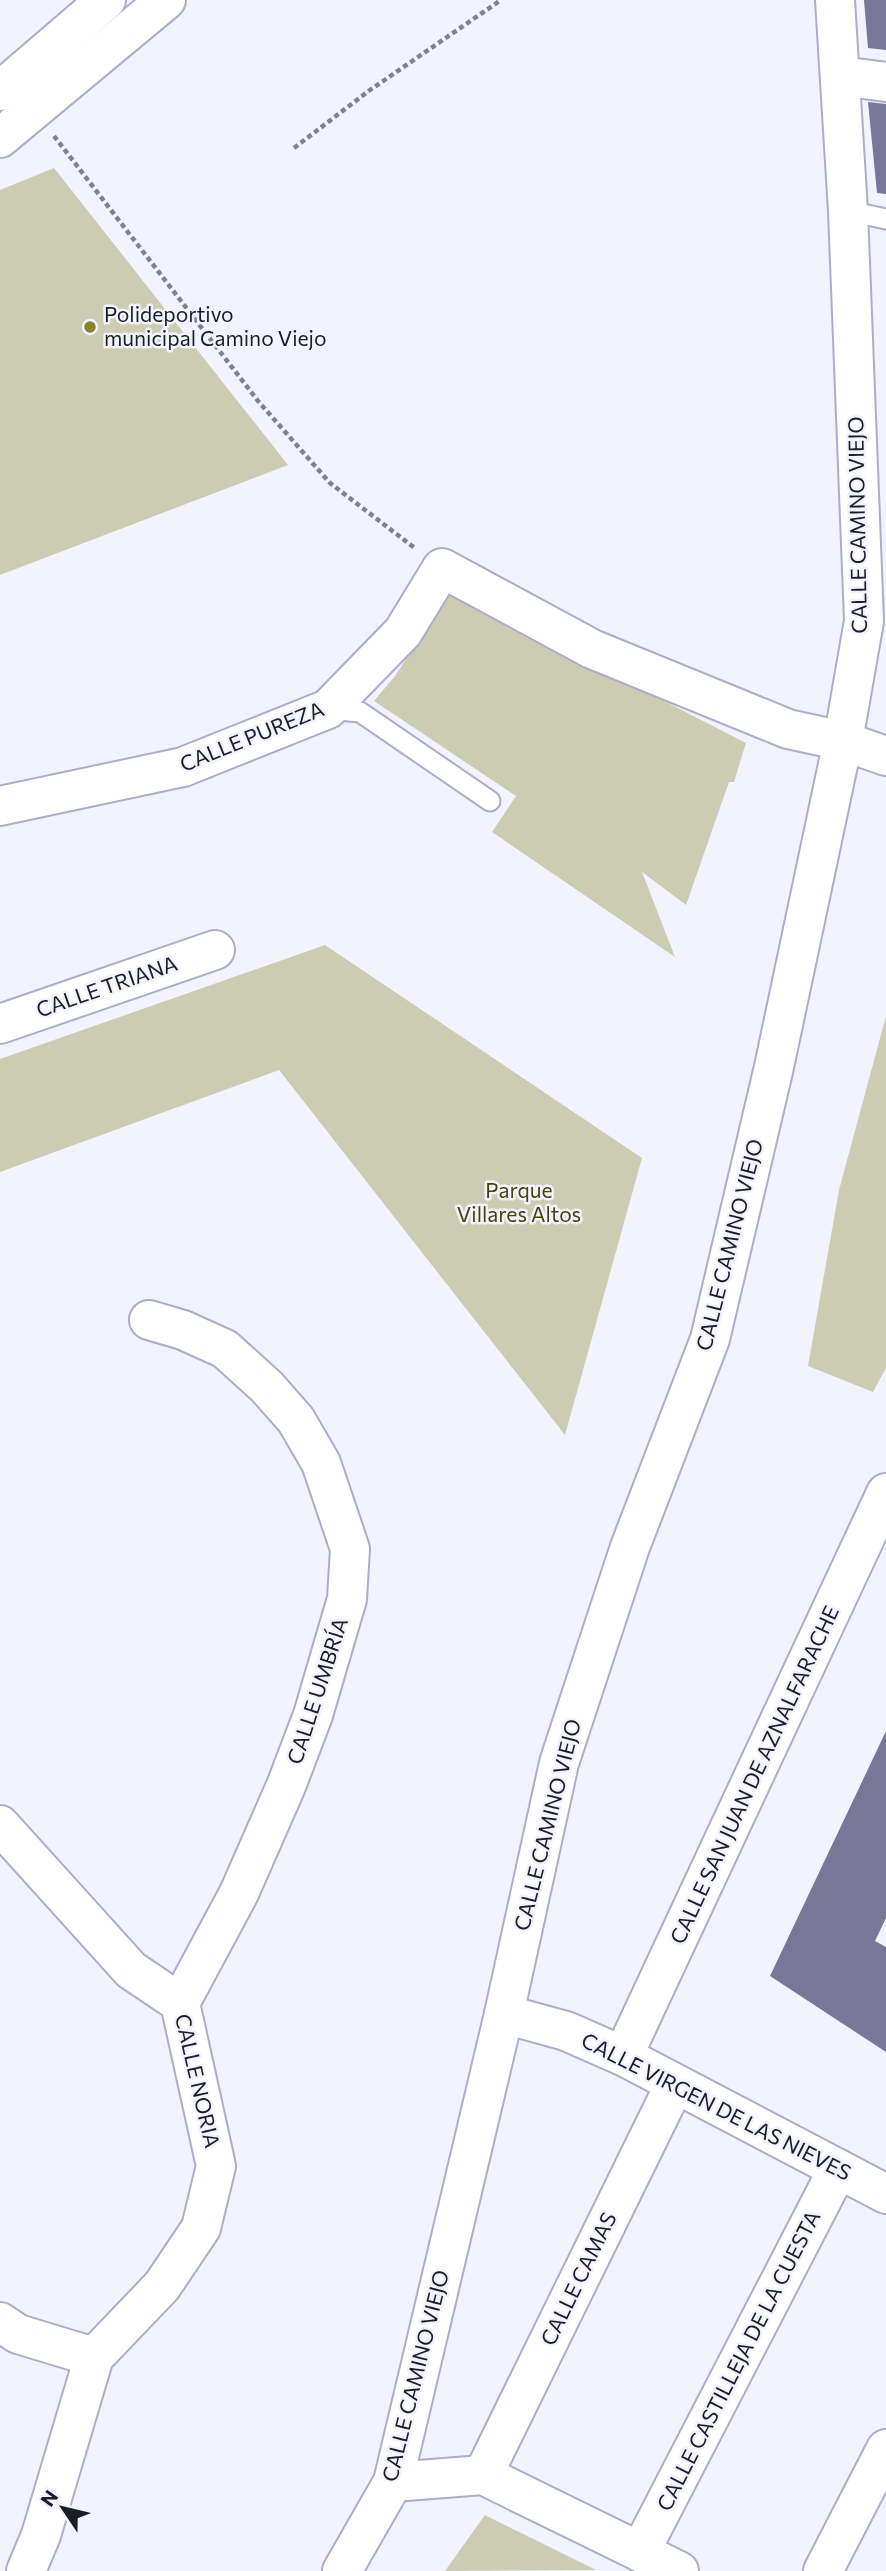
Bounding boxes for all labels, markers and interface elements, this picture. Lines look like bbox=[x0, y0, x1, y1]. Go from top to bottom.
place label: Polideportivo municipal Camino Viejo bbox=[104, 301, 327, 350]
marker: Polideportivo municipal Camino Viejo bbox=[82, 319, 98, 335]
street label: CALLE CAMINO VIEJO bbox=[842, 416, 871, 634]
street label: CALLE PUREZA bbox=[176, 695, 327, 776]
street label: CALLE TRIANA bbox=[33, 950, 180, 1021]
street label: CALLE CAMINO VIEJO bbox=[690, 1136, 767, 1353]
park label: Parque Villares Altos bbox=[457, 1177, 581, 1226]
street label: CALLE SAN JUAN DE AZNALFARACHE bbox=[664, 1601, 843, 1947]
street label: CALLE UMBRÍA bbox=[281, 1614, 352, 1767]
street label: CALLE CAMINO VIEJO bbox=[508, 1716, 585, 1933]
street label: CALLE NORIA bbox=[171, 2011, 226, 2150]
street label: CALLE VIRGEN DE LAS NIEVES bbox=[578, 2027, 856, 2185]
street label: CALLE CASTILLEJA DE LA CUESTA bbox=[651, 2206, 825, 2515]
street label: CALLE CAMAS bbox=[535, 2208, 621, 2349]
street label: CALLE CAMINO VIEJO bbox=[376, 2267, 453, 2484]
north arrow bbox=[28, 2473, 98, 2543]
text: N bbox=[35, 2486, 62, 2510]

